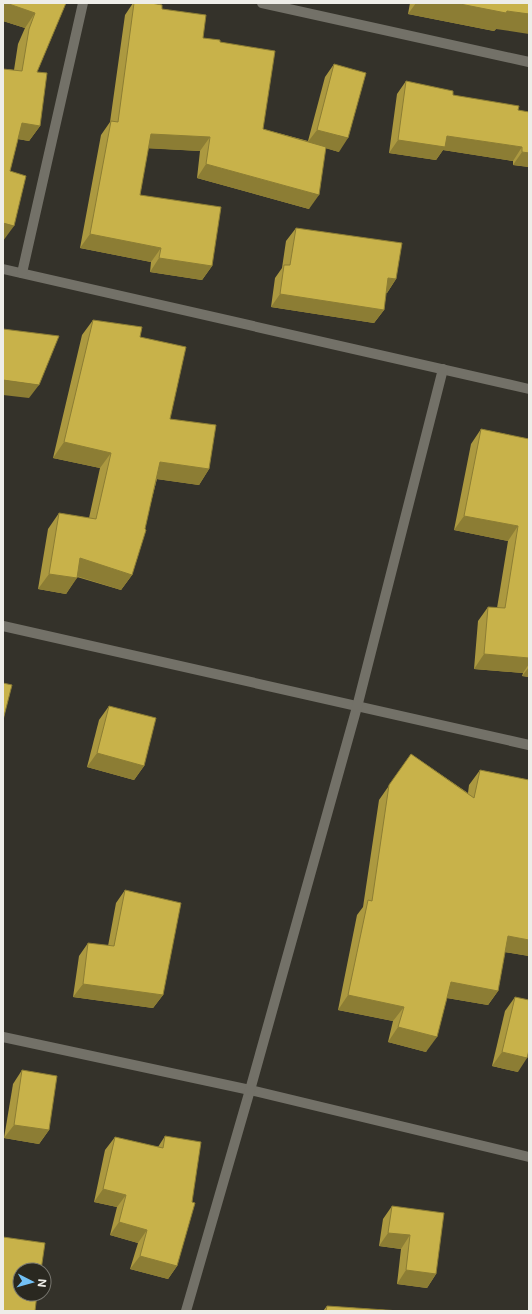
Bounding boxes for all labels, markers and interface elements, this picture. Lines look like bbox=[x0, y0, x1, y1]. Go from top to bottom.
north arrow bbox=[12, 1262, 52, 1302]
text: N bbox=[35, 1278, 49, 1288]

